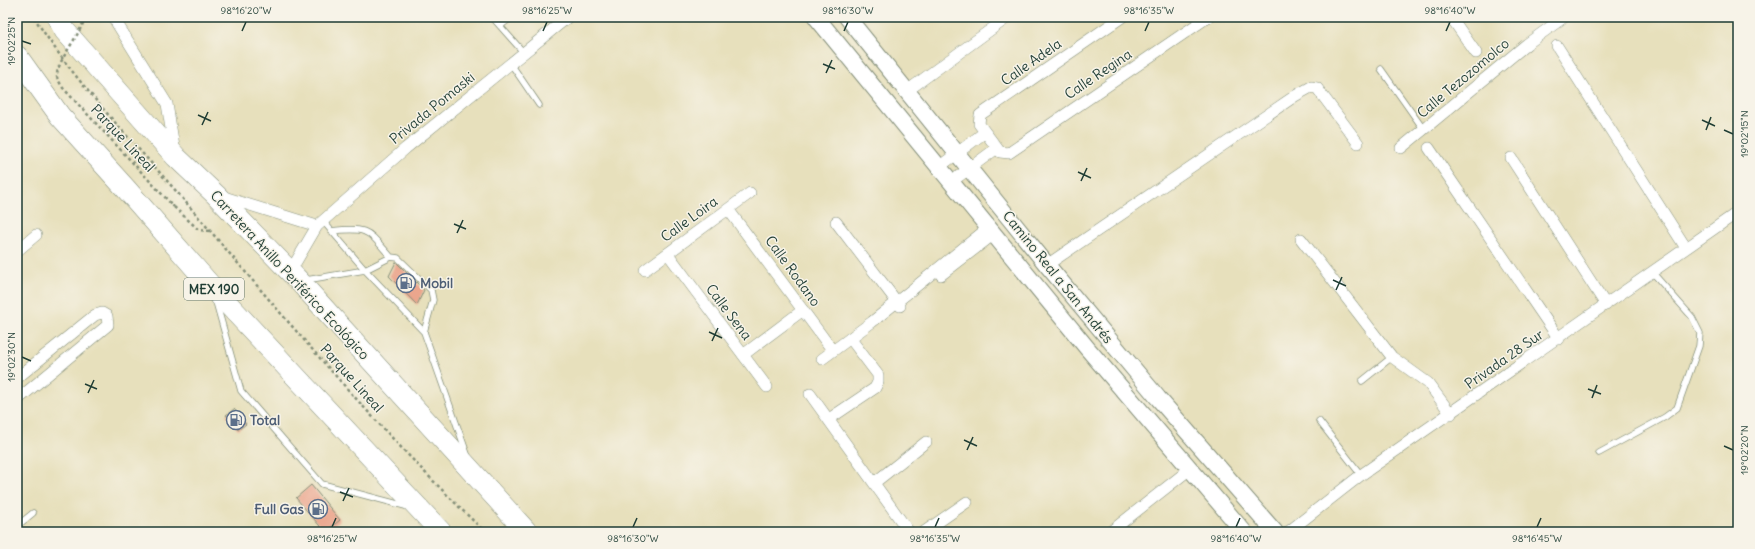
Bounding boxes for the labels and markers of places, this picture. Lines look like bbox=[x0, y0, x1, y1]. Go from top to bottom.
fuel station icon: Mobil bbox=[395, 272, 417, 294]
place label: Mobil bbox=[420, 274, 453, 292]
fuel station icon: Total bbox=[225, 409, 247, 431]
place label: Total bbox=[250, 411, 280, 429]
fuel station icon: Full Gas bbox=[307, 498, 329, 520]
place label: Full Gas bbox=[254, 500, 305, 518]

